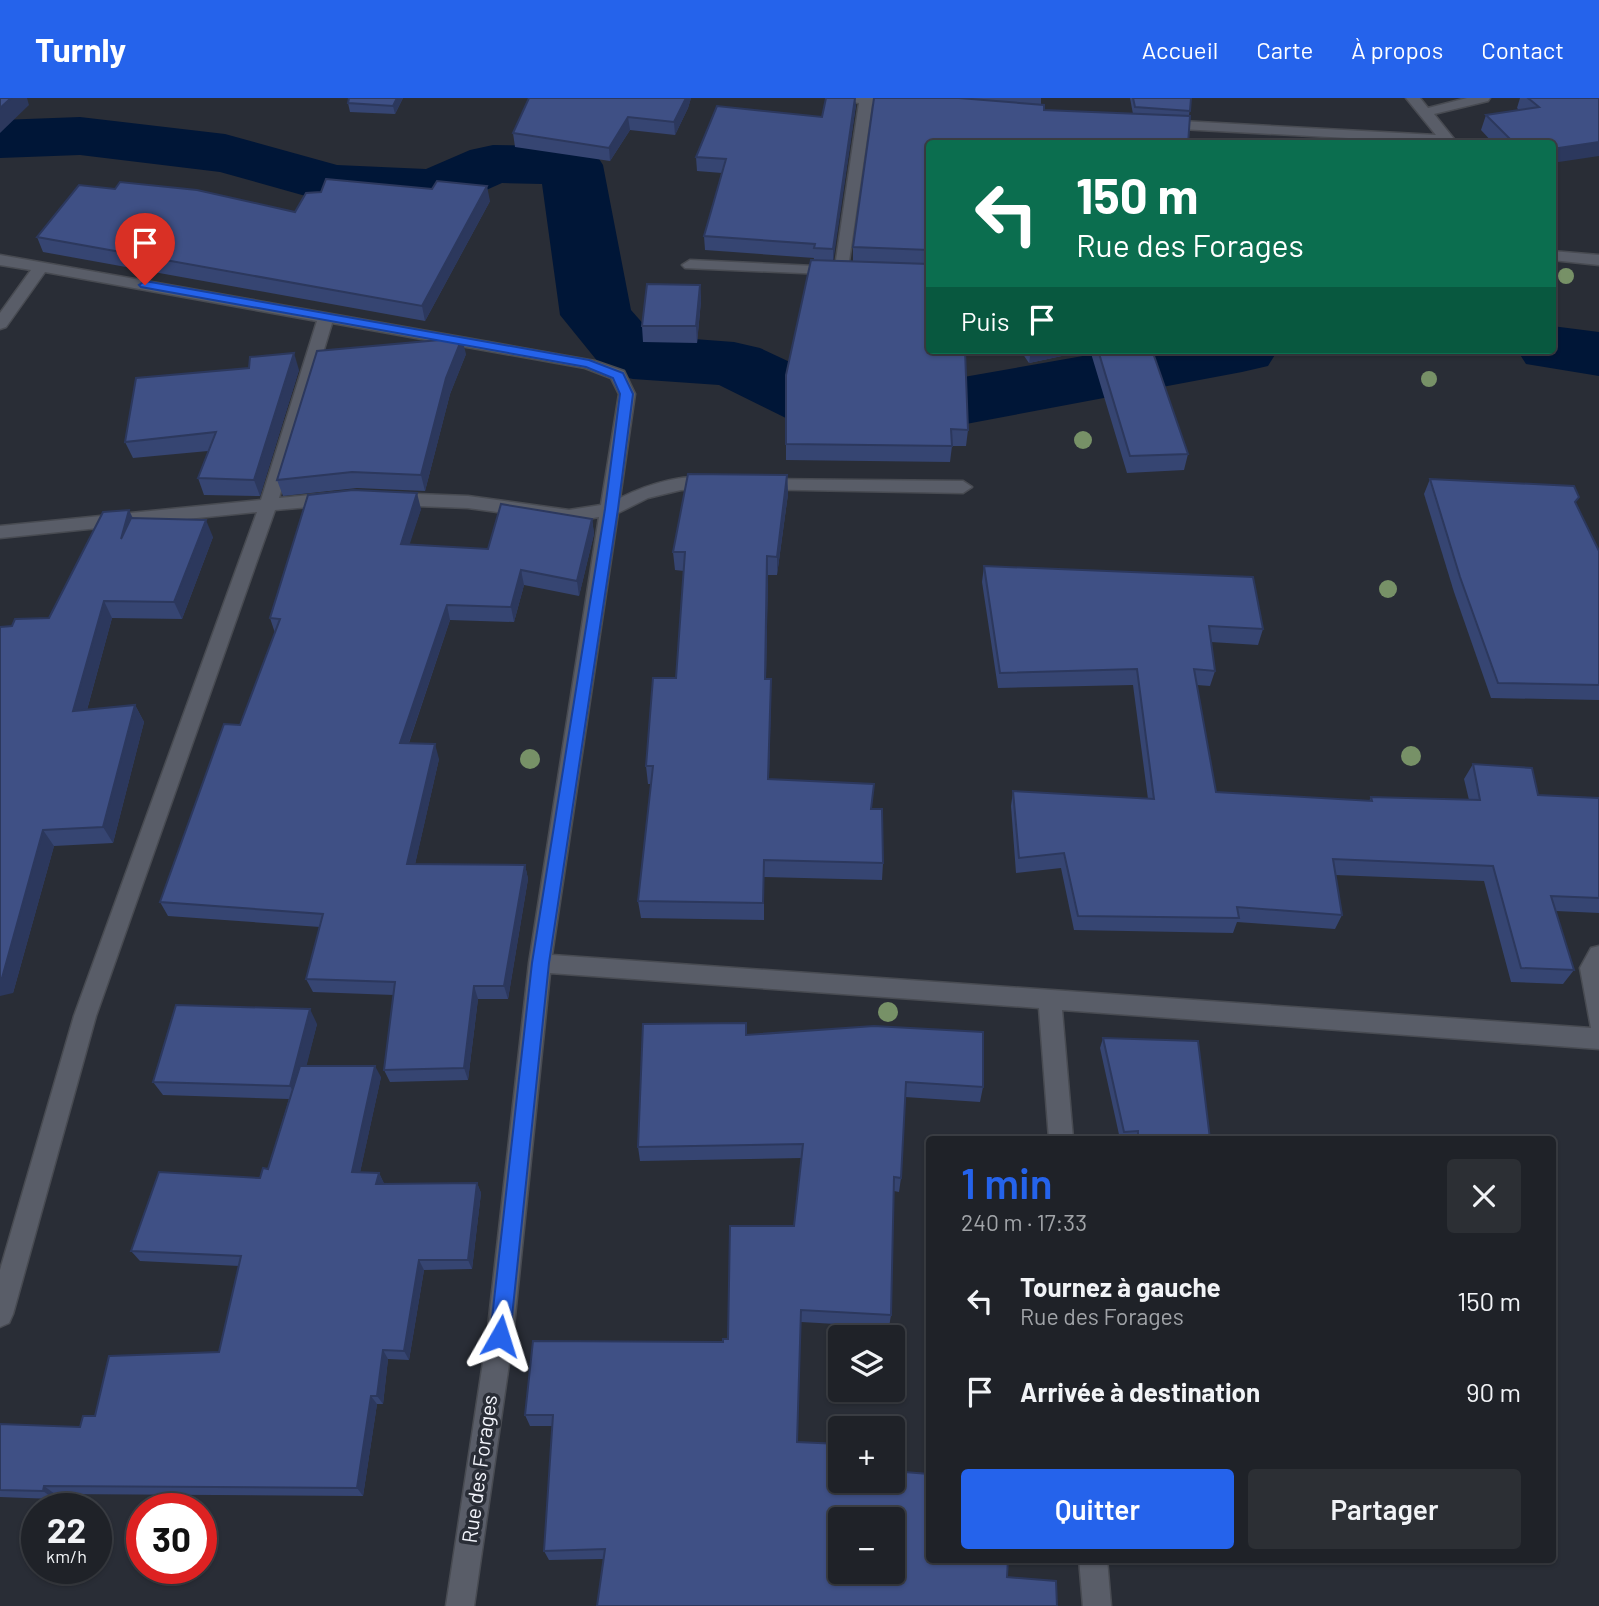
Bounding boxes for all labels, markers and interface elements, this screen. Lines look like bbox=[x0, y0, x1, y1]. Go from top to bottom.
text: Turnly bbox=[35, 29, 126, 69]
text: Accueil bbox=[1142, 35, 1218, 64]
text: Carte bbox=[1256, 35, 1313, 64]
text: À propos bbox=[1351, 35, 1443, 64]
text: Contact bbox=[1481, 35, 1564, 64]
text: 150 m bbox=[1076, 165, 1198, 224]
icon: left bbox=[961, 168, 1052, 259]
pin bbox=[115, 213, 175, 285]
icon: arrive bbox=[126, 224, 164, 262]
text: Rue des Forages bbox=[1076, 225, 1304, 263]
icon: arrive bbox=[1023, 301, 1061, 339]
text: Puis bbox=[961, 305, 1009, 336]
text: 1 min bbox=[961, 1157, 1053, 1207]
button: close bbox=[1447, 1159, 1521, 1233]
text: 240 m · 17:33 bbox=[961, 1208, 1087, 1236]
text: Tournez à gauche bbox=[1020, 1271, 1221, 1302]
icon: left bbox=[961, 1282, 999, 1320]
text: 150 m bbox=[1457, 1285, 1521, 1316]
position arrow bbox=[463, 1299, 537, 1373]
text: Rue des Forages bbox=[1020, 1302, 1184, 1330]
map controls bbox=[828, 1325, 905, 1584]
button: layers bbox=[828, 1325, 905, 1402]
icon: arrive bbox=[961, 1373, 999, 1411]
text: Arrivée à destination bbox=[1020, 1376, 1260, 1407]
text: 90 m bbox=[1466, 1376, 1521, 1407]
street label: Rue des Forages bbox=[456, 1393, 501, 1545]
button: + bbox=[828, 1416, 905, 1493]
button: Quitter bbox=[961, 1469, 1234, 1549]
button: Partager bbox=[1248, 1469, 1521, 1549]
speed limit sign: 30 bbox=[126, 1493, 217, 1584]
button: − bbox=[828, 1507, 905, 1584]
text: 22 bbox=[47, 1508, 86, 1550]
text: km/h bbox=[46, 1545, 87, 1567]

